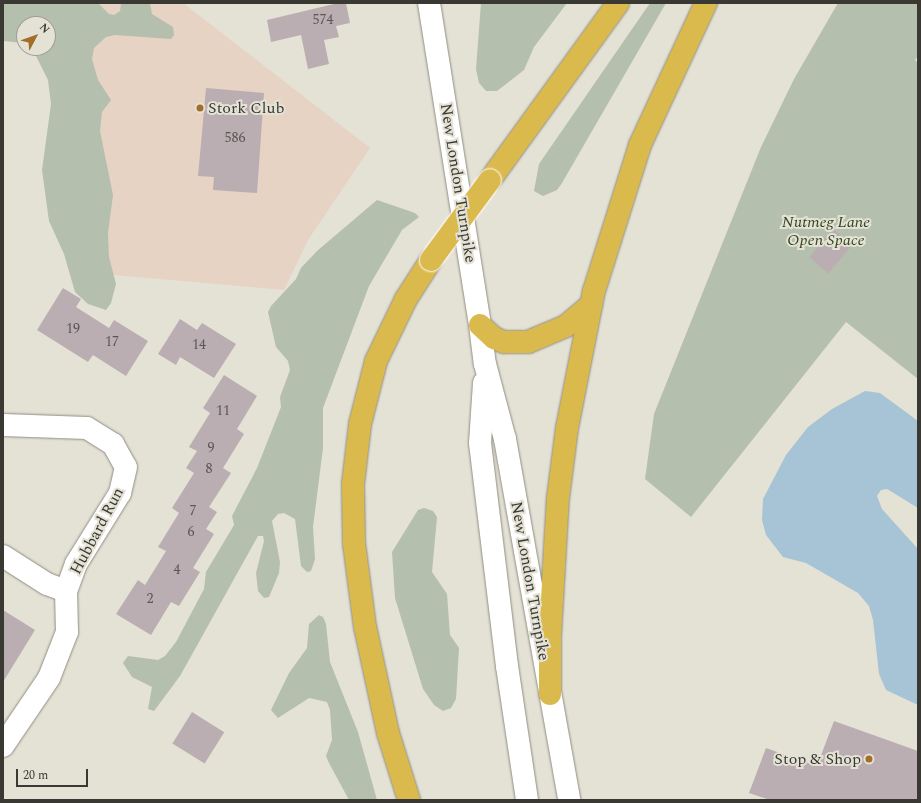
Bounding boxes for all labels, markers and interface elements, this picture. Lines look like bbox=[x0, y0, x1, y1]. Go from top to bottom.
house number: 574 bbox=[313, 12, 333, 28]
north arrow bbox=[16, 16, 56, 56]
text: N bbox=[35, 19, 54, 37]
place label: Stork Club bbox=[208, 98, 284, 118]
street label: New London Turnpike bbox=[436, 102, 480, 264]
marker: Stork Club bbox=[195, 103, 205, 113]
house number: 586 bbox=[225, 130, 245, 146]
park label: Nutmeg Lane Open Space bbox=[782, 212, 870, 250]
house number: 19 bbox=[66, 321, 80, 337]
house number: 17 bbox=[105, 334, 119, 350]
house number: 14 bbox=[192, 337, 206, 353]
house number: 11 bbox=[216, 403, 230, 419]
house number: 9 bbox=[208, 440, 214, 456]
house number: 8 bbox=[206, 461, 212, 477]
street label: Hubbard Run bbox=[66, 484, 128, 578]
street label: New London Turnpike bbox=[507, 500, 553, 662]
house number: 7 bbox=[190, 503, 196, 519]
house number: 6 bbox=[188, 524, 194, 540]
house number: 4 bbox=[174, 562, 180, 578]
house number: 2 bbox=[147, 591, 153, 607]
place label: Stop & Shop bbox=[774, 749, 861, 769]
marker: Stop & Shop bbox=[864, 754, 874, 764]
scale bar bbox=[18, 761, 90, 787]
text: 20 m bbox=[23, 766, 48, 785]

